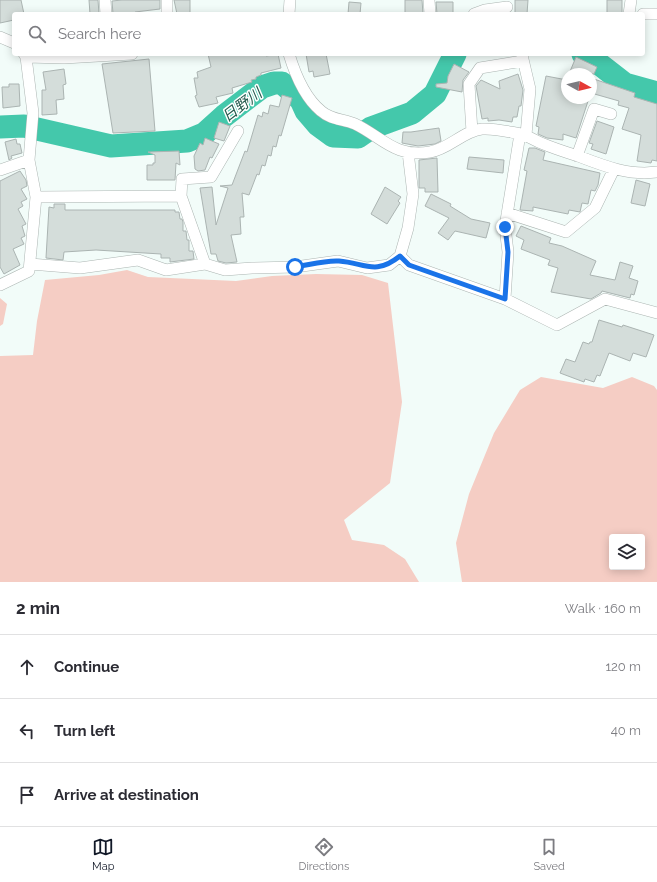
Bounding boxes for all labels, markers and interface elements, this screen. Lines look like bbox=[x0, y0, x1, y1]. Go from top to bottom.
search box bbox=[12, 12, 645, 56]
icon: search bbox=[26, 23, 48, 45]
text: Search here bbox=[58, 25, 141, 43]
north arrow bbox=[561, 68, 597, 104]
water label: 日野川 bbox=[219, 83, 267, 126]
route end bbox=[496, 218, 514, 236]
route start bbox=[286, 258, 304, 276]
map controls bbox=[609, 534, 645, 570]
button: layers bbox=[609, 534, 645, 570]
text: 2 min bbox=[16, 598, 60, 618]
text: Walk · 160 m bbox=[565, 601, 641, 616]
icon: ahead bbox=[16, 656, 38, 678]
text: Continue bbox=[54, 658, 119, 676]
text: 120 m bbox=[605, 659, 641, 674]
icon: left bbox=[16, 720, 38, 742]
text: Turn left bbox=[54, 722, 115, 740]
text: 40 m bbox=[611, 723, 641, 738]
icon: arrive bbox=[16, 784, 38, 806]
text: Arrive at destination bbox=[54, 786, 199, 804]
tab: Map bbox=[92, 836, 114, 873]
tab: Directions bbox=[299, 836, 349, 873]
tab: Saved bbox=[533, 836, 565, 873]

